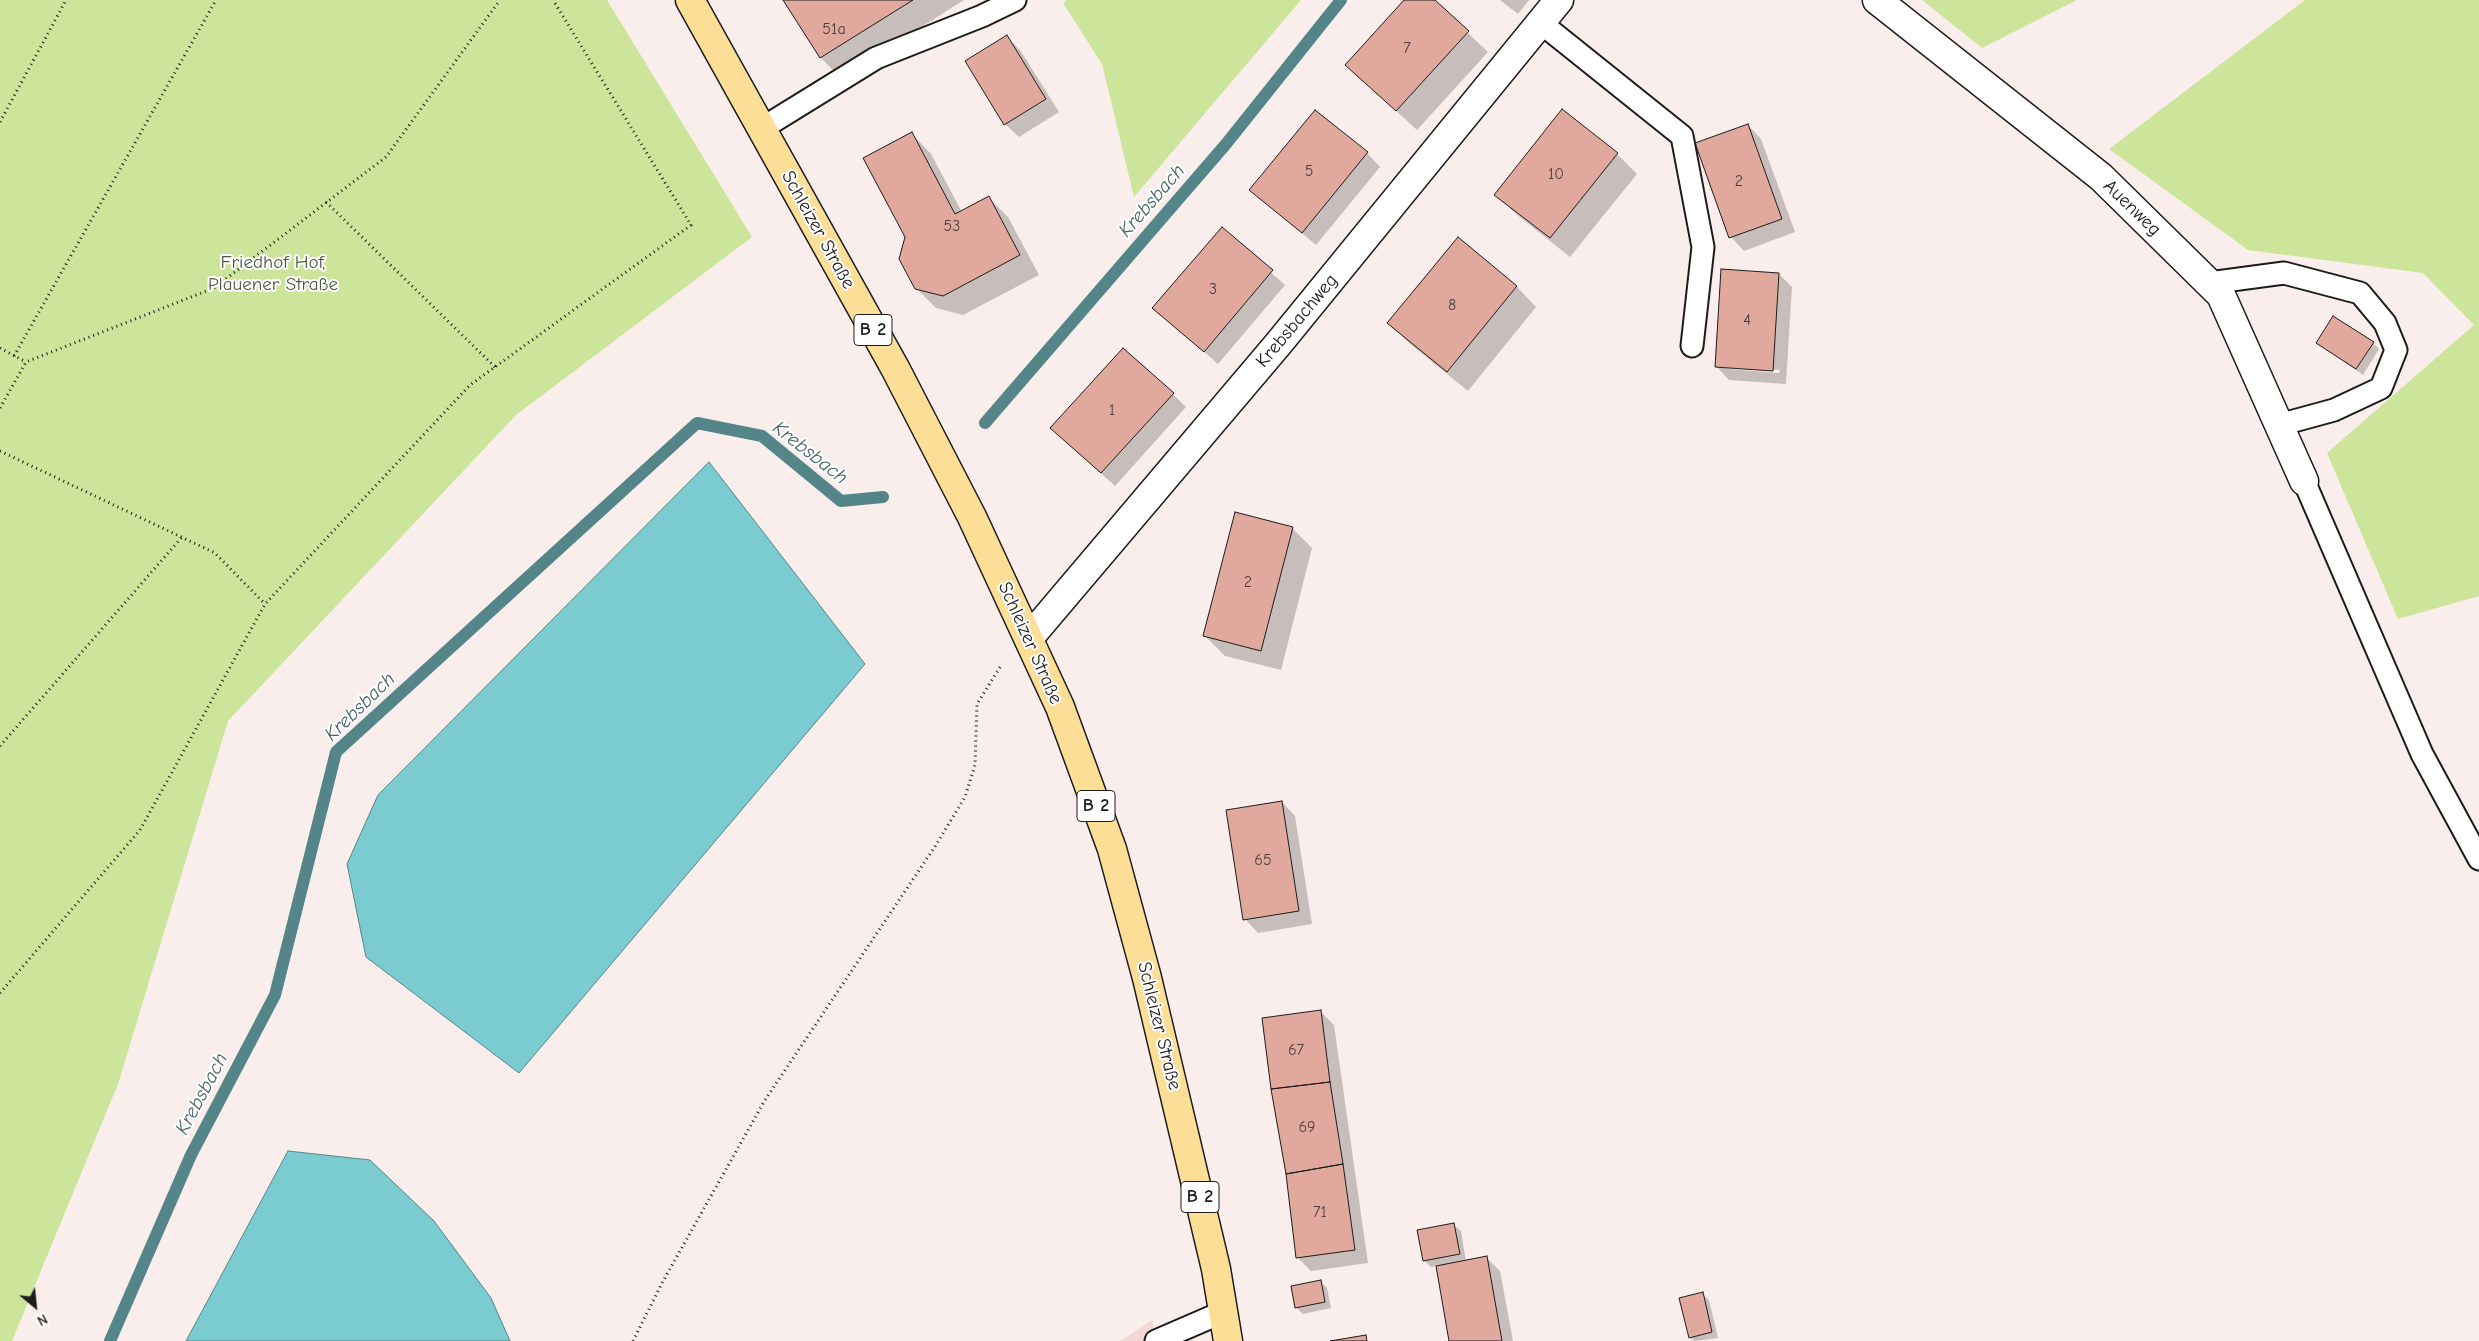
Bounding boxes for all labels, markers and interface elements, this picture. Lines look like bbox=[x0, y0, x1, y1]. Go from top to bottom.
house number: 51a bbox=[822, 19, 846, 39]
house number: 7 bbox=[1403, 38, 1411, 58]
water label: Krebsbach bbox=[1114, 160, 1190, 242]
house number: 5 bbox=[1305, 161, 1313, 181]
house number: 10 bbox=[1548, 164, 1564, 184]
street label: Schleizer Straße bbox=[776, 167, 860, 293]
house number: 2 bbox=[1735, 171, 1743, 191]
street label: Auenweg bbox=[2098, 175, 2166, 241]
house number: 53 bbox=[944, 216, 960, 236]
park label: Friedhof Hof, Plauener Straße bbox=[208, 252, 338, 296]
street label: Krebsbachweg bbox=[1251, 270, 1343, 372]
house number: 3 bbox=[1209, 279, 1217, 299]
house number: 8 bbox=[1448, 295, 1456, 315]
house number: 4 bbox=[1743, 310, 1751, 330]
road number: B 2 bbox=[854, 314, 892, 346]
house number: 1 bbox=[1109, 400, 1115, 420]
water label: Krebsbach bbox=[768, 416, 852, 490]
house number: 2 bbox=[1244, 572, 1252, 592]
street label: Schleizer Straße bbox=[993, 578, 1067, 708]
water label: Krebsbach bbox=[320, 667, 400, 747]
road number: B 2 bbox=[1077, 790, 1115, 821]
house number: 65 bbox=[1254, 850, 1272, 870]
street label: Schleizer Straße bbox=[1132, 959, 1186, 1093]
house number: 67 bbox=[1288, 1040, 1304, 1060]
water label: Krebsbach bbox=[171, 1049, 233, 1139]
house number: 69 bbox=[1298, 1117, 1316, 1137]
road number: B 2 bbox=[1181, 1182, 1219, 1212]
house number: 71 bbox=[1313, 1202, 1327, 1222]
north arrow bbox=[10, 1281, 60, 1331]
text: N bbox=[34, 1310, 50, 1329]

